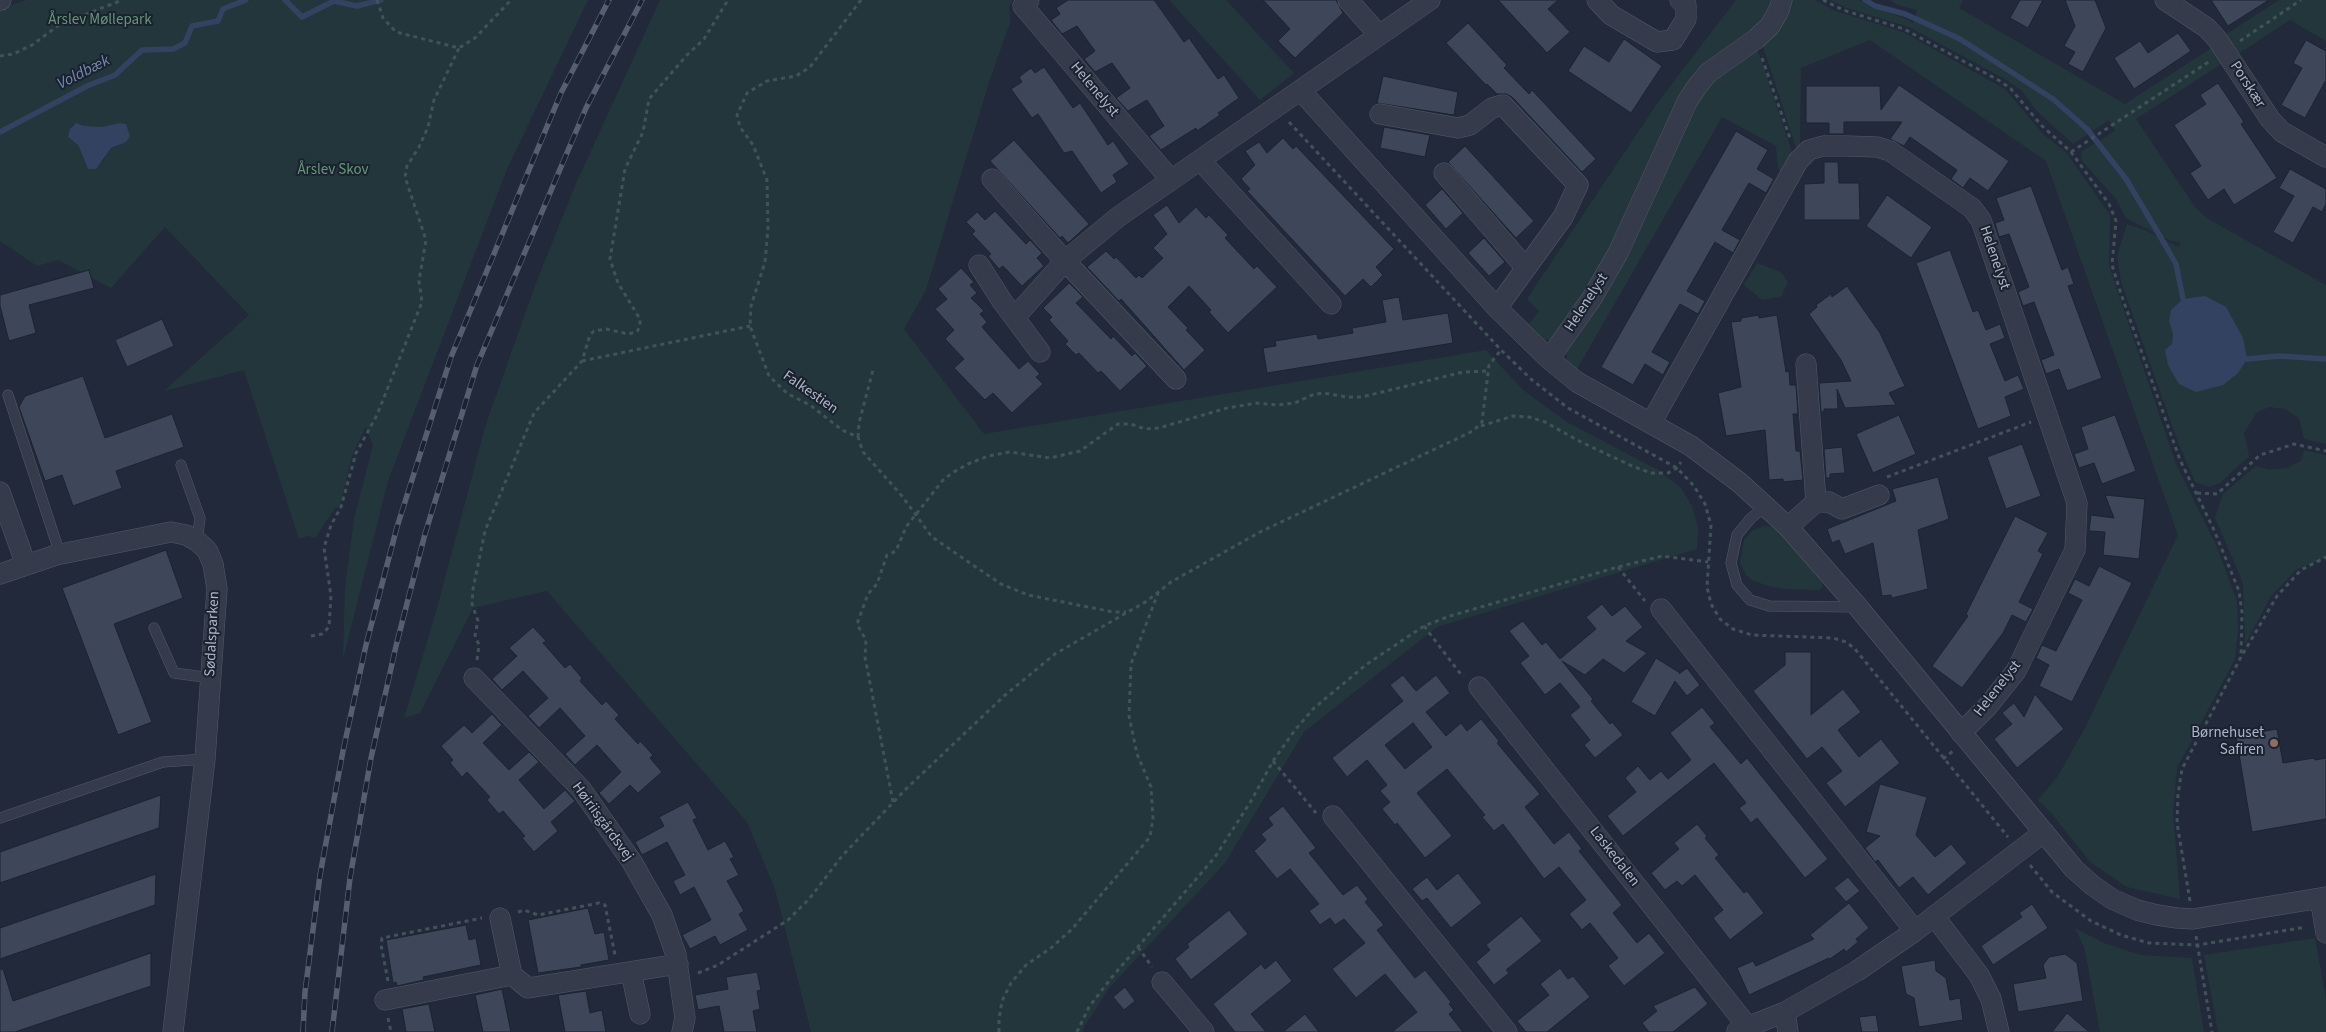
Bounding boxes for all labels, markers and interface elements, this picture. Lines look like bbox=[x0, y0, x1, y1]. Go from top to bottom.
park label: Årslev Møllepark bbox=[48, 12, 152, 30]
water label: Voldbæk bbox=[55, 52, 113, 94]
street label: Porskær bbox=[2225, 58, 2269, 112]
street label: Helenelyst bbox=[1066, 59, 1122, 121]
park label: Årslev Skov bbox=[297, 162, 369, 180]
street label: Helenelyst bbox=[1975, 224, 2013, 292]
street label: Helenelyst bbox=[1561, 270, 1613, 336]
street label: Falkestien bbox=[779, 367, 841, 419]
street label: Sødalsparken bbox=[202, 591, 224, 677]
street label: Helenelyst bbox=[1971, 657, 2025, 721]
place label: Børnehuset Safiren bbox=[2191, 725, 2264, 760]
marker: Børnehuset Safiren bbox=[2268, 737, 2280, 749]
street label: Høiriisgårdsvej bbox=[567, 779, 637, 865]
street label: Laskedalen bbox=[1585, 823, 1643, 891]

